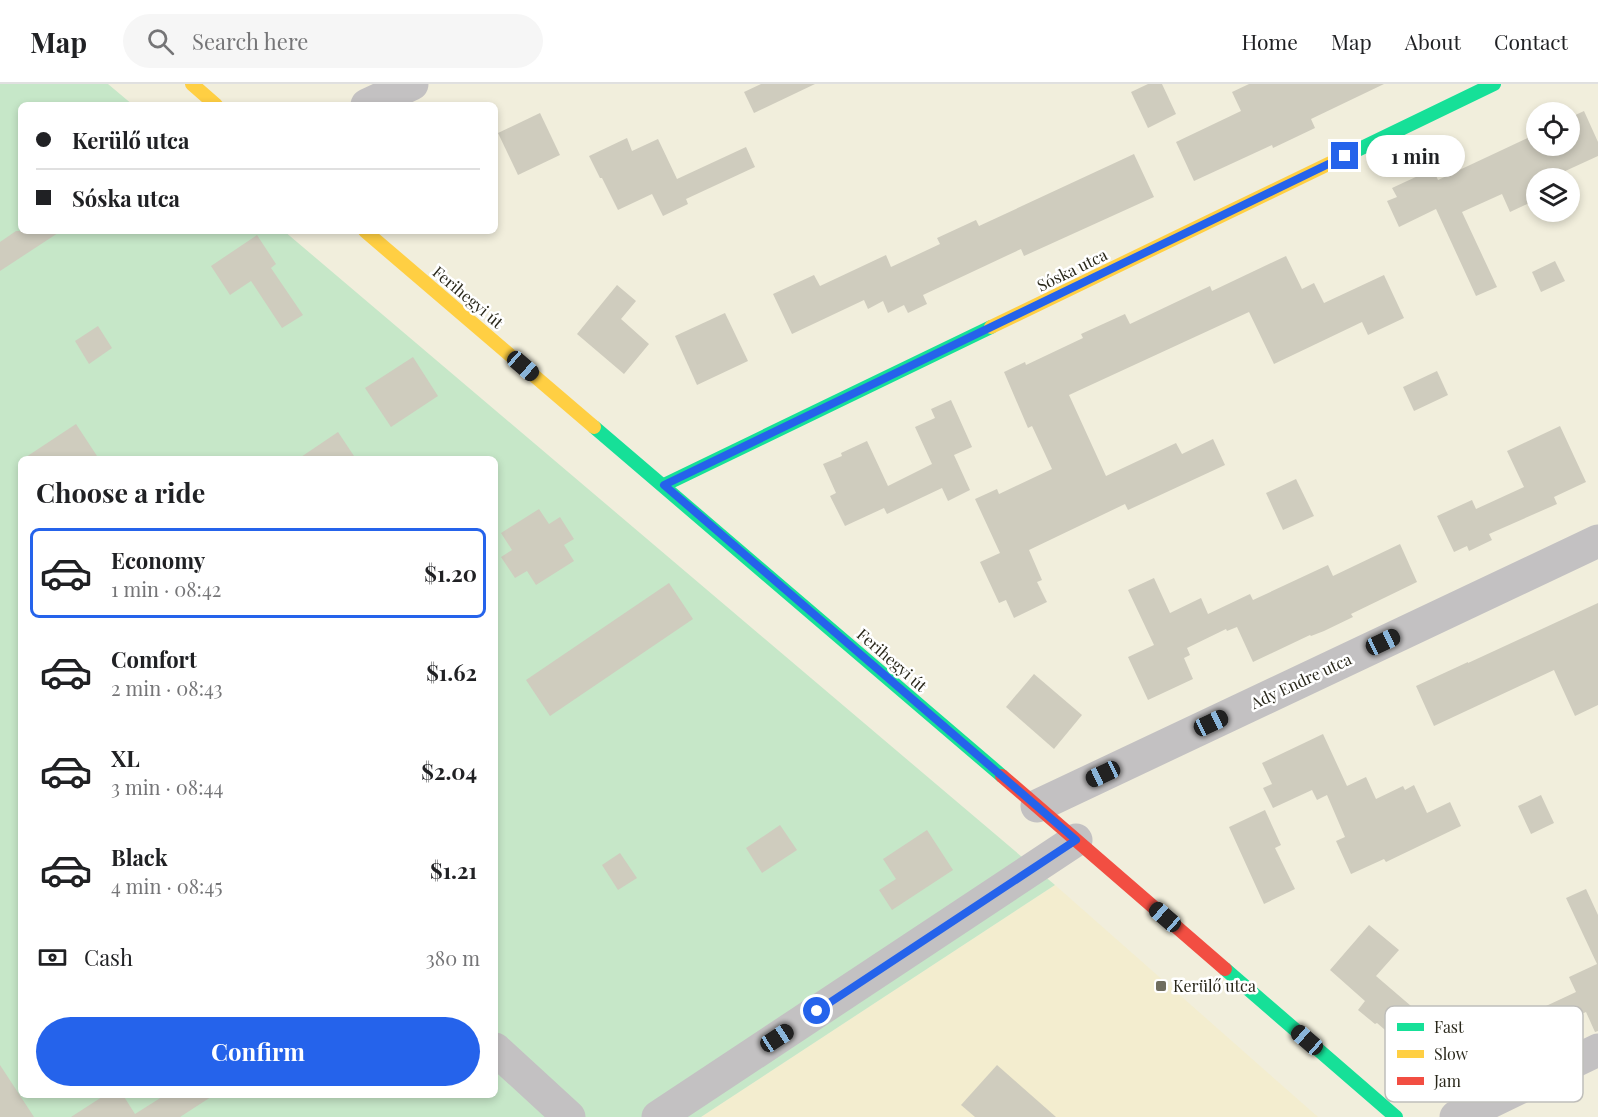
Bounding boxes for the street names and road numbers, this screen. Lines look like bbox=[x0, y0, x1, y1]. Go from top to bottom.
street label: Sóska utca bbox=[1033, 244, 1110, 296]
street label: Ferihegyi út bbox=[429, 261, 508, 333]
street label: Ferihegyi út bbox=[853, 623, 932, 696]
street label: Ady Endre utca bbox=[1246, 648, 1355, 714]

